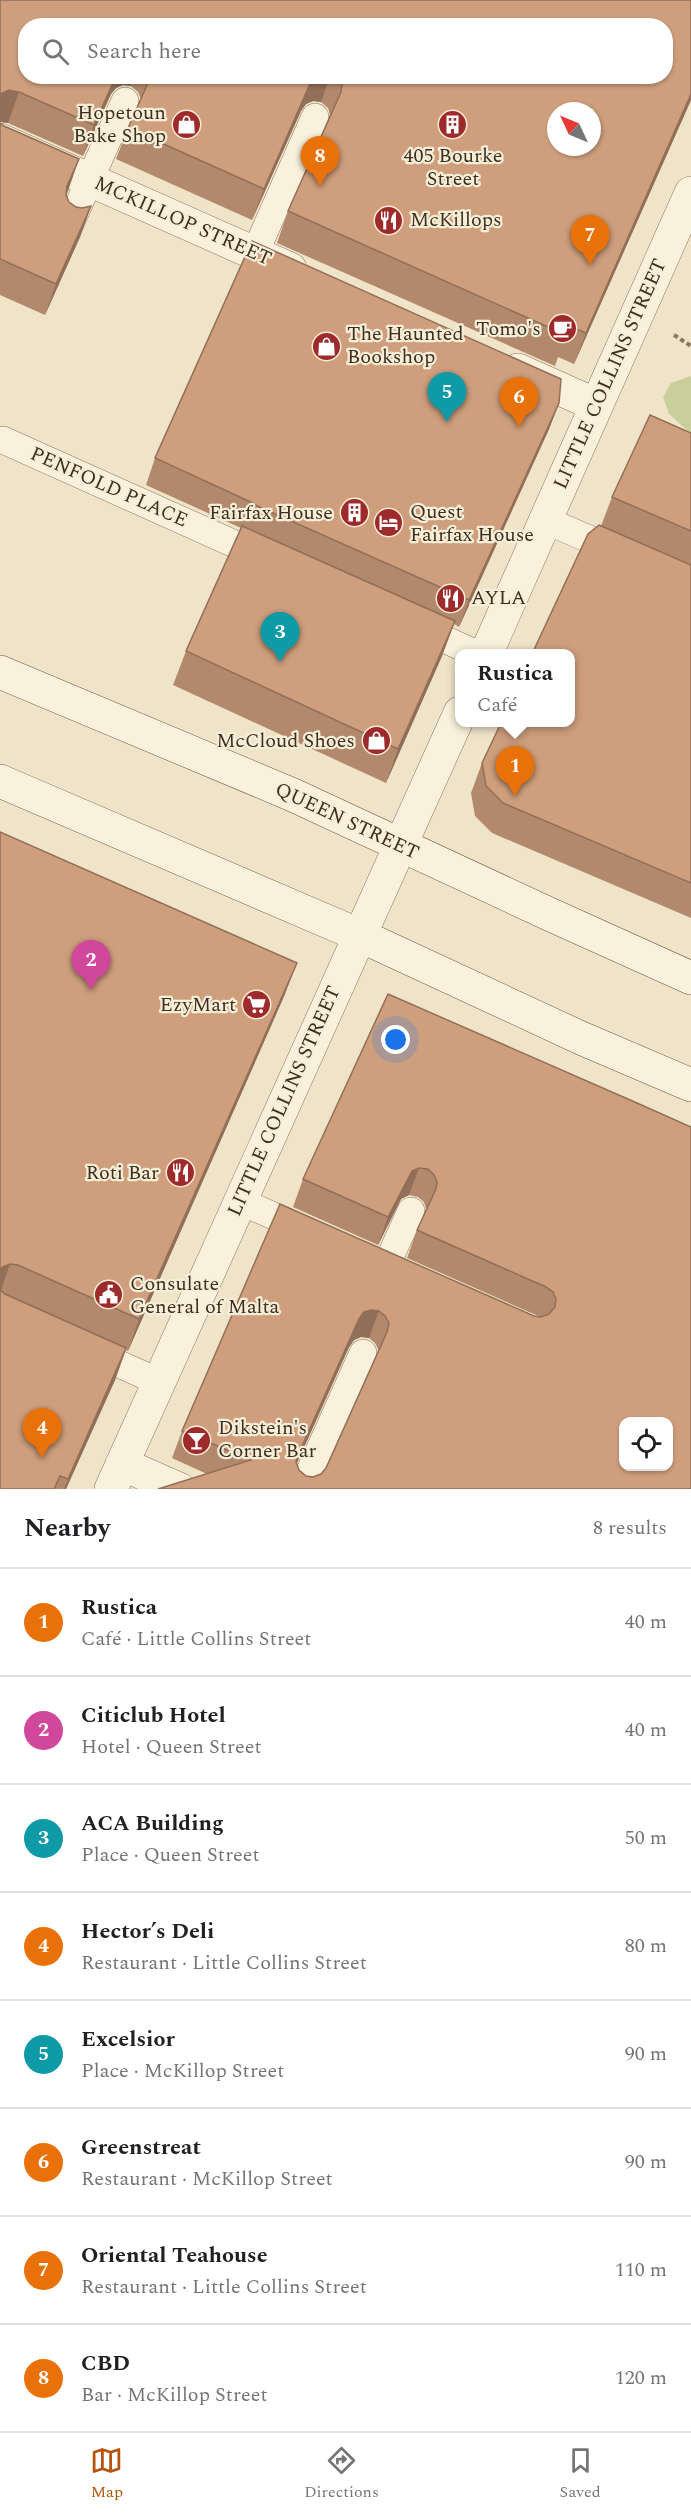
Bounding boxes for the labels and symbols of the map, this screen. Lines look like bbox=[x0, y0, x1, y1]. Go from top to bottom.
place label: Hopetoun Bake Shop bbox=[73, 98, 166, 151]
north arrow bbox=[547, 102, 601, 156]
shop icon: Hopetoun Bake Shop bbox=[171, 109, 203, 141]
building icon: 405 Bourke Street bbox=[437, 109, 469, 141]
pin: 8 bbox=[300, 136, 340, 186]
place label: 405 Bourke Street bbox=[404, 141, 502, 194]
street label: MCKILLOP STREET bbox=[89, 168, 277, 274]
restaurant icon: McKillops bbox=[373, 204, 405, 236]
place label: McKillops bbox=[410, 205, 502, 235]
pin: 7 bbox=[570, 216, 610, 265]
street label: LITTLE COLLINS STREET bbox=[546, 254, 674, 494]
cafe icon: Tomo's bbox=[546, 313, 578, 345]
place label: Tomo's bbox=[476, 314, 541, 344]
place label: The Haunted Bookshop bbox=[347, 319, 464, 372]
shop icon: The Haunted Bookshop bbox=[310, 330, 342, 362]
pin: 5 bbox=[428, 372, 466, 422]
pin: 6 bbox=[500, 378, 538, 427]
street label: PENFOLD PLACE bbox=[25, 439, 193, 535]
building icon: Fairfax House bbox=[338, 497, 370, 529]
place label: Quest Fairfax House bbox=[410, 497, 534, 550]
place label: Fairfax House bbox=[209, 498, 333, 528]
hotel icon: Quest Fairfax House bbox=[373, 507, 405, 539]
restaurant icon: AYLA bbox=[434, 582, 466, 614]
place label: AYLA bbox=[471, 583, 526, 613]
pin: 3 bbox=[260, 612, 300, 662]
shop icon: McCloud Shoes bbox=[360, 725, 392, 757]
place label: McCloud Shoes bbox=[216, 726, 355, 756]
pin: 1 bbox=[496, 746, 534, 796]
street label: QUEEN STREET bbox=[270, 774, 424, 868]
pin: 2 bbox=[72, 940, 110, 990]
street label: LITTLE COLLINS STREET bbox=[220, 981, 348, 1221]
supermarket icon: EzyMart bbox=[241, 989, 273, 1021]
place label: EzyMart bbox=[160, 990, 236, 1020]
your location bbox=[381, 1025, 410, 1054]
restaurant icon: Roti Bar bbox=[164, 1157, 196, 1189]
place label: Roti Bar bbox=[86, 1158, 159, 1188]
place label: Consulate General of Malta bbox=[130, 1269, 280, 1322]
public building icon: Consulate General of Malta bbox=[93, 1279, 125, 1311]
pin: 4 bbox=[22, 1408, 62, 1458]
place label: Dikstein's Corner Bar bbox=[218, 1413, 316, 1466]
bar icon: Dikstein's Corner Bar bbox=[181, 1424, 213, 1456]

